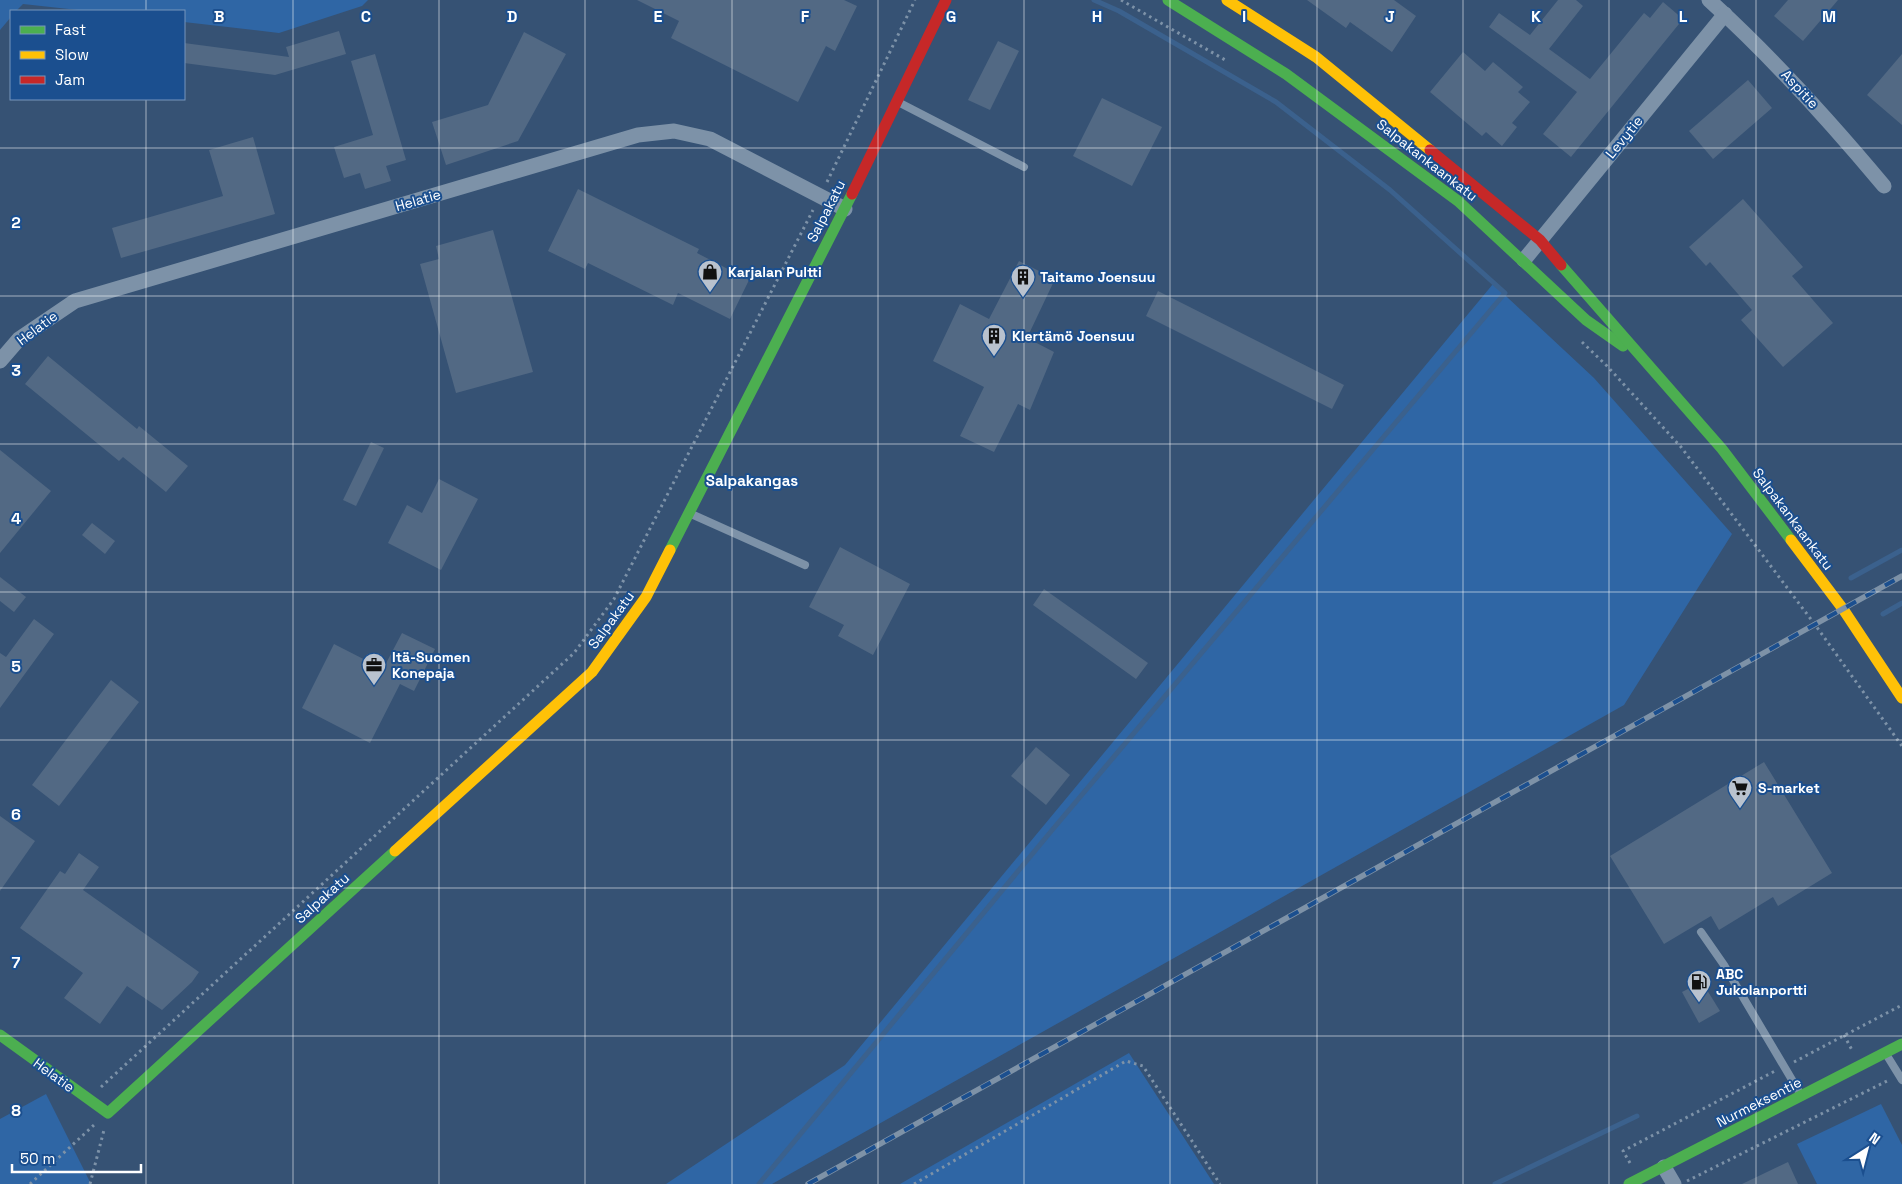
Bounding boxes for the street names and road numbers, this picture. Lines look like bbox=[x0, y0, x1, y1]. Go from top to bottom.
street label: Aspitie bbox=[1777, 66, 1823, 112]
street label: Levytie bbox=[1601, 112, 1647, 162]
street label: Salpakankaankatu bbox=[1373, 115, 1481, 205]
street label: Salpakatu bbox=[803, 177, 849, 245]
street label: Helatie bbox=[393, 185, 443, 215]
street label: Helatie bbox=[13, 307, 61, 349]
street label: Salpakankaankatu bbox=[1749, 464, 1837, 574]
street label: Salpakatu bbox=[584, 588, 638, 652]
street label: Salpakatu bbox=[291, 869, 353, 927]
street label: Helatie bbox=[30, 1054, 78, 1096]
street label: Nurmeksentie bbox=[1713, 1073, 1805, 1131]

